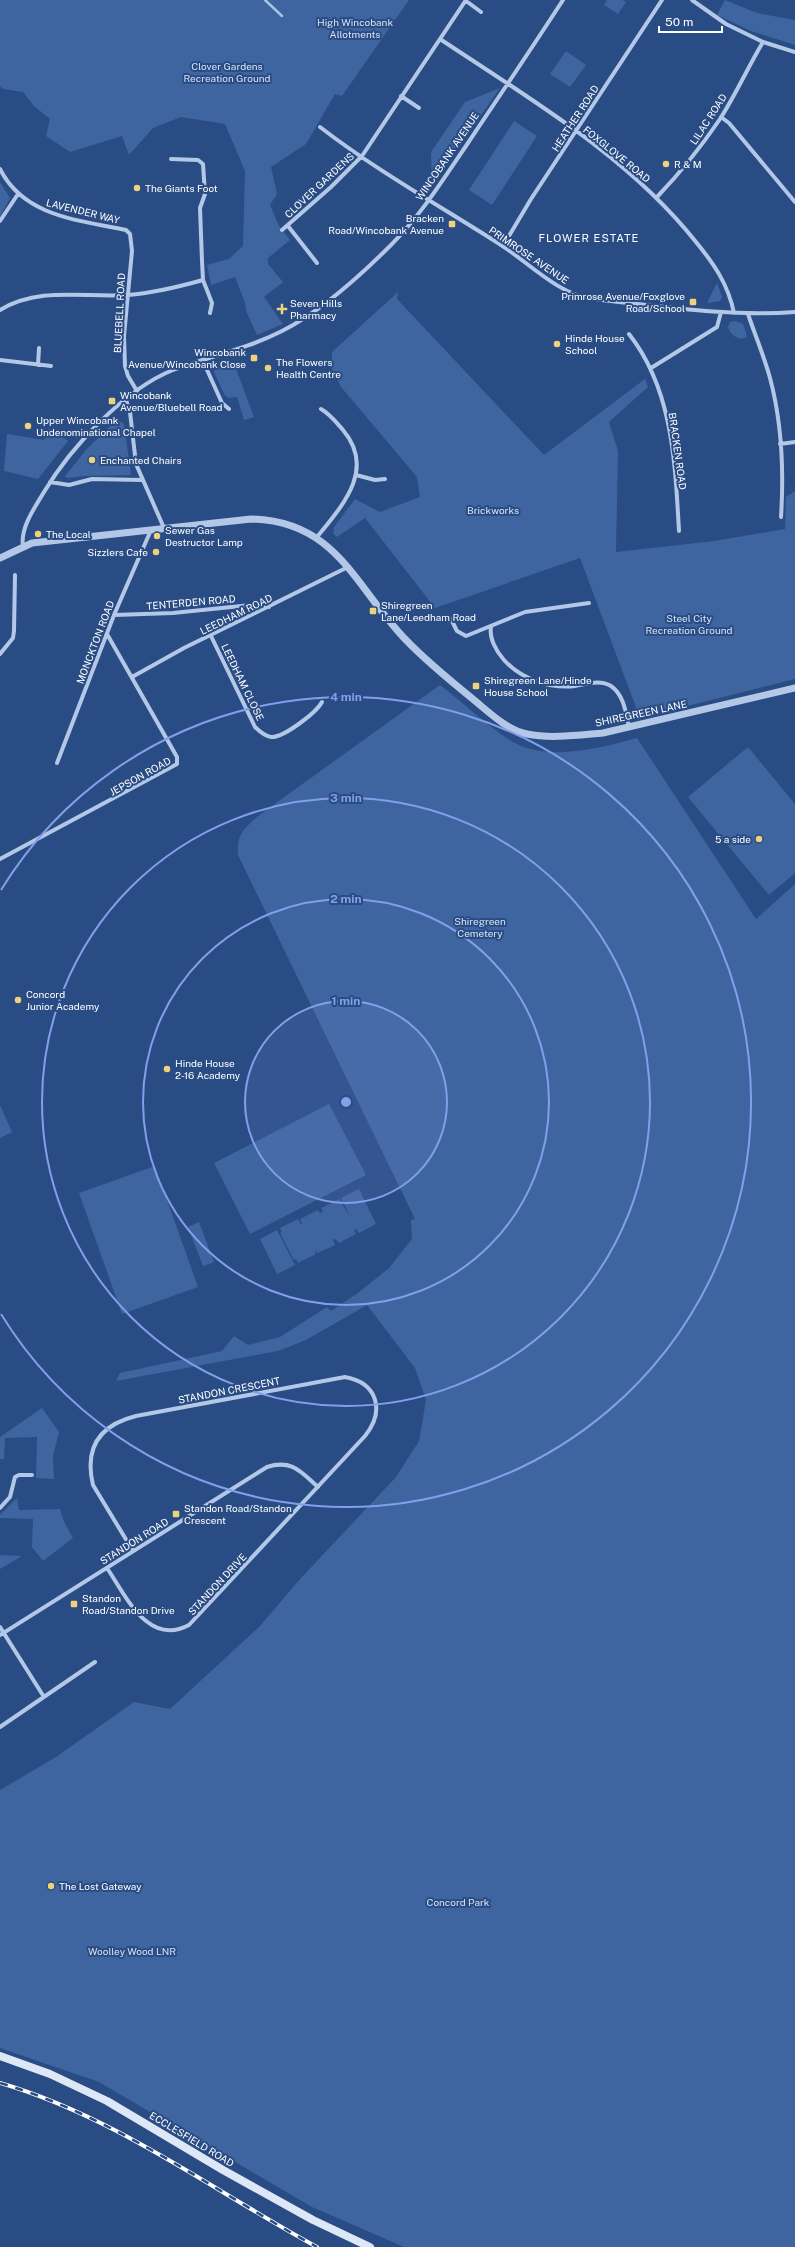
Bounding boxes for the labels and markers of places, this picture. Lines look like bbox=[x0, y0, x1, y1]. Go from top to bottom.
place label: R & M bbox=[674, 158, 702, 170]
marker: R & M bbox=[661, 159, 671, 169]
place label: The Giants Foot bbox=[145, 182, 218, 194]
marker: The Giants Foot bbox=[132, 183, 142, 193]
place label: Bracken Road/Wincobank Avenue bbox=[328, 212, 444, 236]
marker: Bracken Road/Wincobank Avenue bbox=[447, 219, 457, 229]
place label: Primrose Avenue/Foxglove Road/School bbox=[561, 290, 685, 314]
place label: Seven Hills Pharmacy bbox=[290, 297, 342, 321]
marker: Primrose Avenue/Foxglove Road/School bbox=[688, 297, 698, 307]
marker: Seven Hills Pharmacy bbox=[277, 304, 287, 314]
place label: Hinde House School bbox=[565, 332, 625, 356]
marker: Hinde House School bbox=[552, 339, 562, 349]
place label: Wincobank Avenue/Wincobank Close bbox=[128, 346, 246, 370]
marker: Wincobank Avenue/Wincobank Close bbox=[249, 353, 259, 363]
place label: The Flowers Health Centre bbox=[276, 356, 341, 380]
marker: The Flowers Health Centre bbox=[263, 363, 273, 373]
place label: Wincobank Avenue/Bluebell Road bbox=[120, 389, 223, 413]
marker: Wincobank Avenue/Bluebell Road bbox=[107, 396, 117, 406]
place label: Upper Wincobank Undenominational Chapel bbox=[36, 414, 156, 438]
marker: Upper Wincobank Undenominational Chapel bbox=[23, 421, 33, 431]
place label: Enchanted Chairs bbox=[100, 454, 182, 466]
marker: Enchanted Chairs bbox=[87, 455, 97, 465]
place label: Sewer Gas Destructor Lamp bbox=[165, 524, 243, 548]
place label: The Local bbox=[46, 528, 91, 540]
marker: The Local bbox=[33, 529, 43, 539]
marker: Sewer Gas Destructor Lamp bbox=[152, 531, 162, 541]
place label: Sizzlers Cafe bbox=[88, 546, 148, 558]
marker: Sizzlers Cafe bbox=[151, 547, 161, 557]
place label: Shiregreen Lane/Leedham Road bbox=[381, 599, 476, 623]
marker: Shiregreen Lane/Leedham Road bbox=[368, 606, 378, 616]
place label: Shiregreen Lane/Hinde House School bbox=[484, 674, 592, 698]
marker: Shiregreen Lane/Hinde House School bbox=[471, 681, 481, 691]
place label: 5 a side bbox=[715, 833, 751, 845]
marker: 5 a side bbox=[754, 834, 764, 844]
place label: Concord Junior Academy bbox=[26, 988, 100, 1012]
marker: Concord Junior Academy bbox=[13, 995, 23, 1005]
place label: Hinde House 2-16 Academy bbox=[175, 1057, 241, 1081]
marker: Hinde House 2-16 Academy bbox=[162, 1064, 172, 1074]
centre of rings bbox=[339, 1095, 353, 1109]
place label: Standon Road/Standon Crescent bbox=[184, 1502, 292, 1526]
marker: Standon Road/Standon Crescent bbox=[171, 1509, 181, 1519]
place label: Standon Road/Standon Drive bbox=[82, 1592, 175, 1616]
marker: Standon Road/Standon Drive bbox=[69, 1599, 79, 1609]
place label: The Lost Gateway bbox=[59, 1880, 142, 1892]
marker: The Lost Gateway bbox=[46, 1881, 56, 1891]

